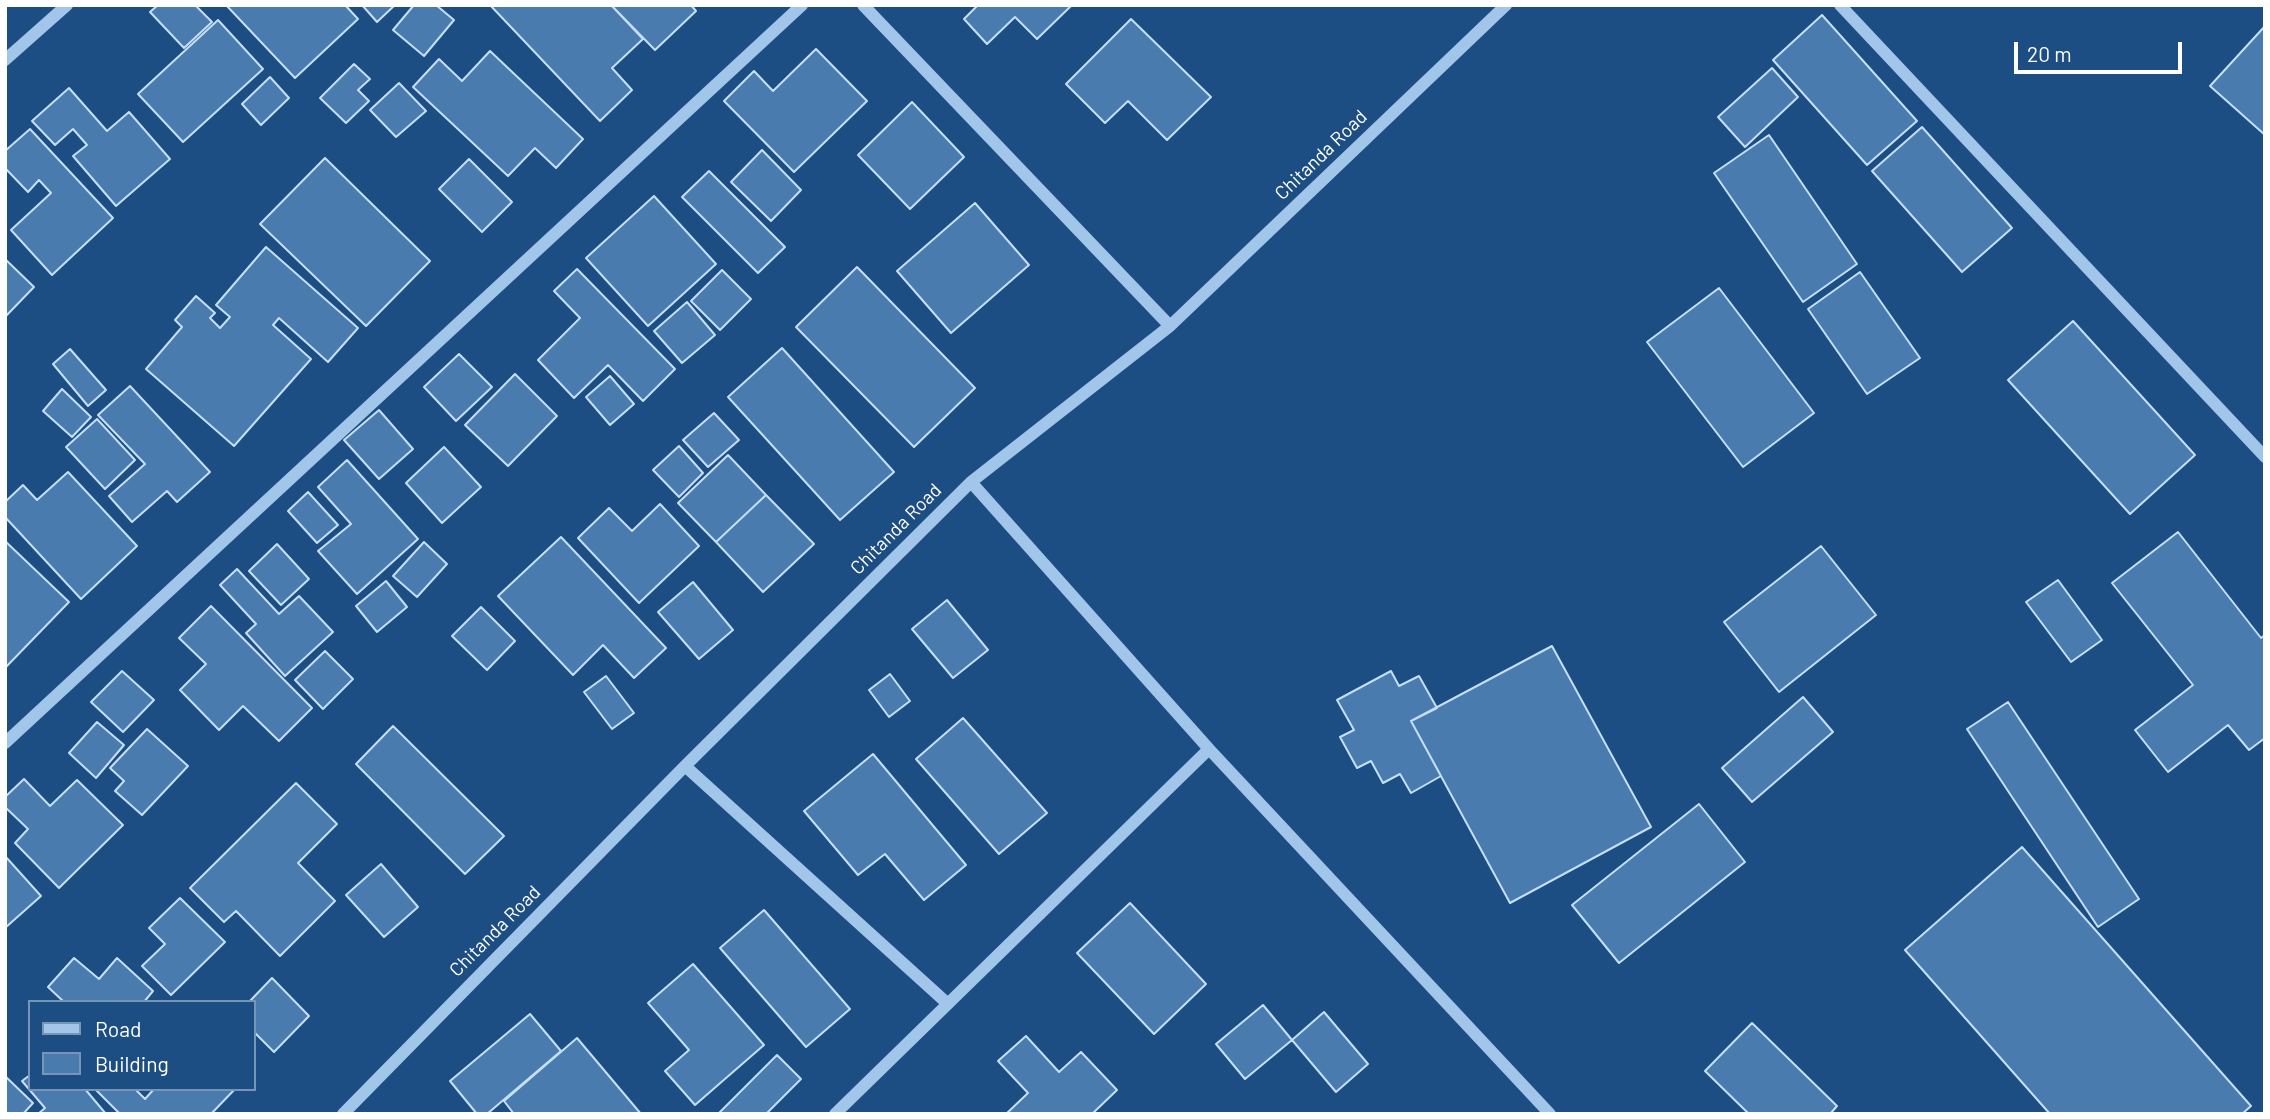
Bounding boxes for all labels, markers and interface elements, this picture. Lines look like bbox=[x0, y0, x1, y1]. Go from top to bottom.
scale bar bbox=[2018, 28, 2186, 72]
text: 20 m bbox=[2027, 41, 2072, 66]
street label: Chitanda Road bbox=[1270, 105, 1372, 205]
street label: Chitanda Road bbox=[846, 479, 946, 579]
street label: Chitanda Road bbox=[445, 881, 545, 981]
legend bbox=[28, 1000, 256, 1091]
text: Road bbox=[95, 1016, 141, 1041]
text: Building bbox=[95, 1051, 169, 1076]

